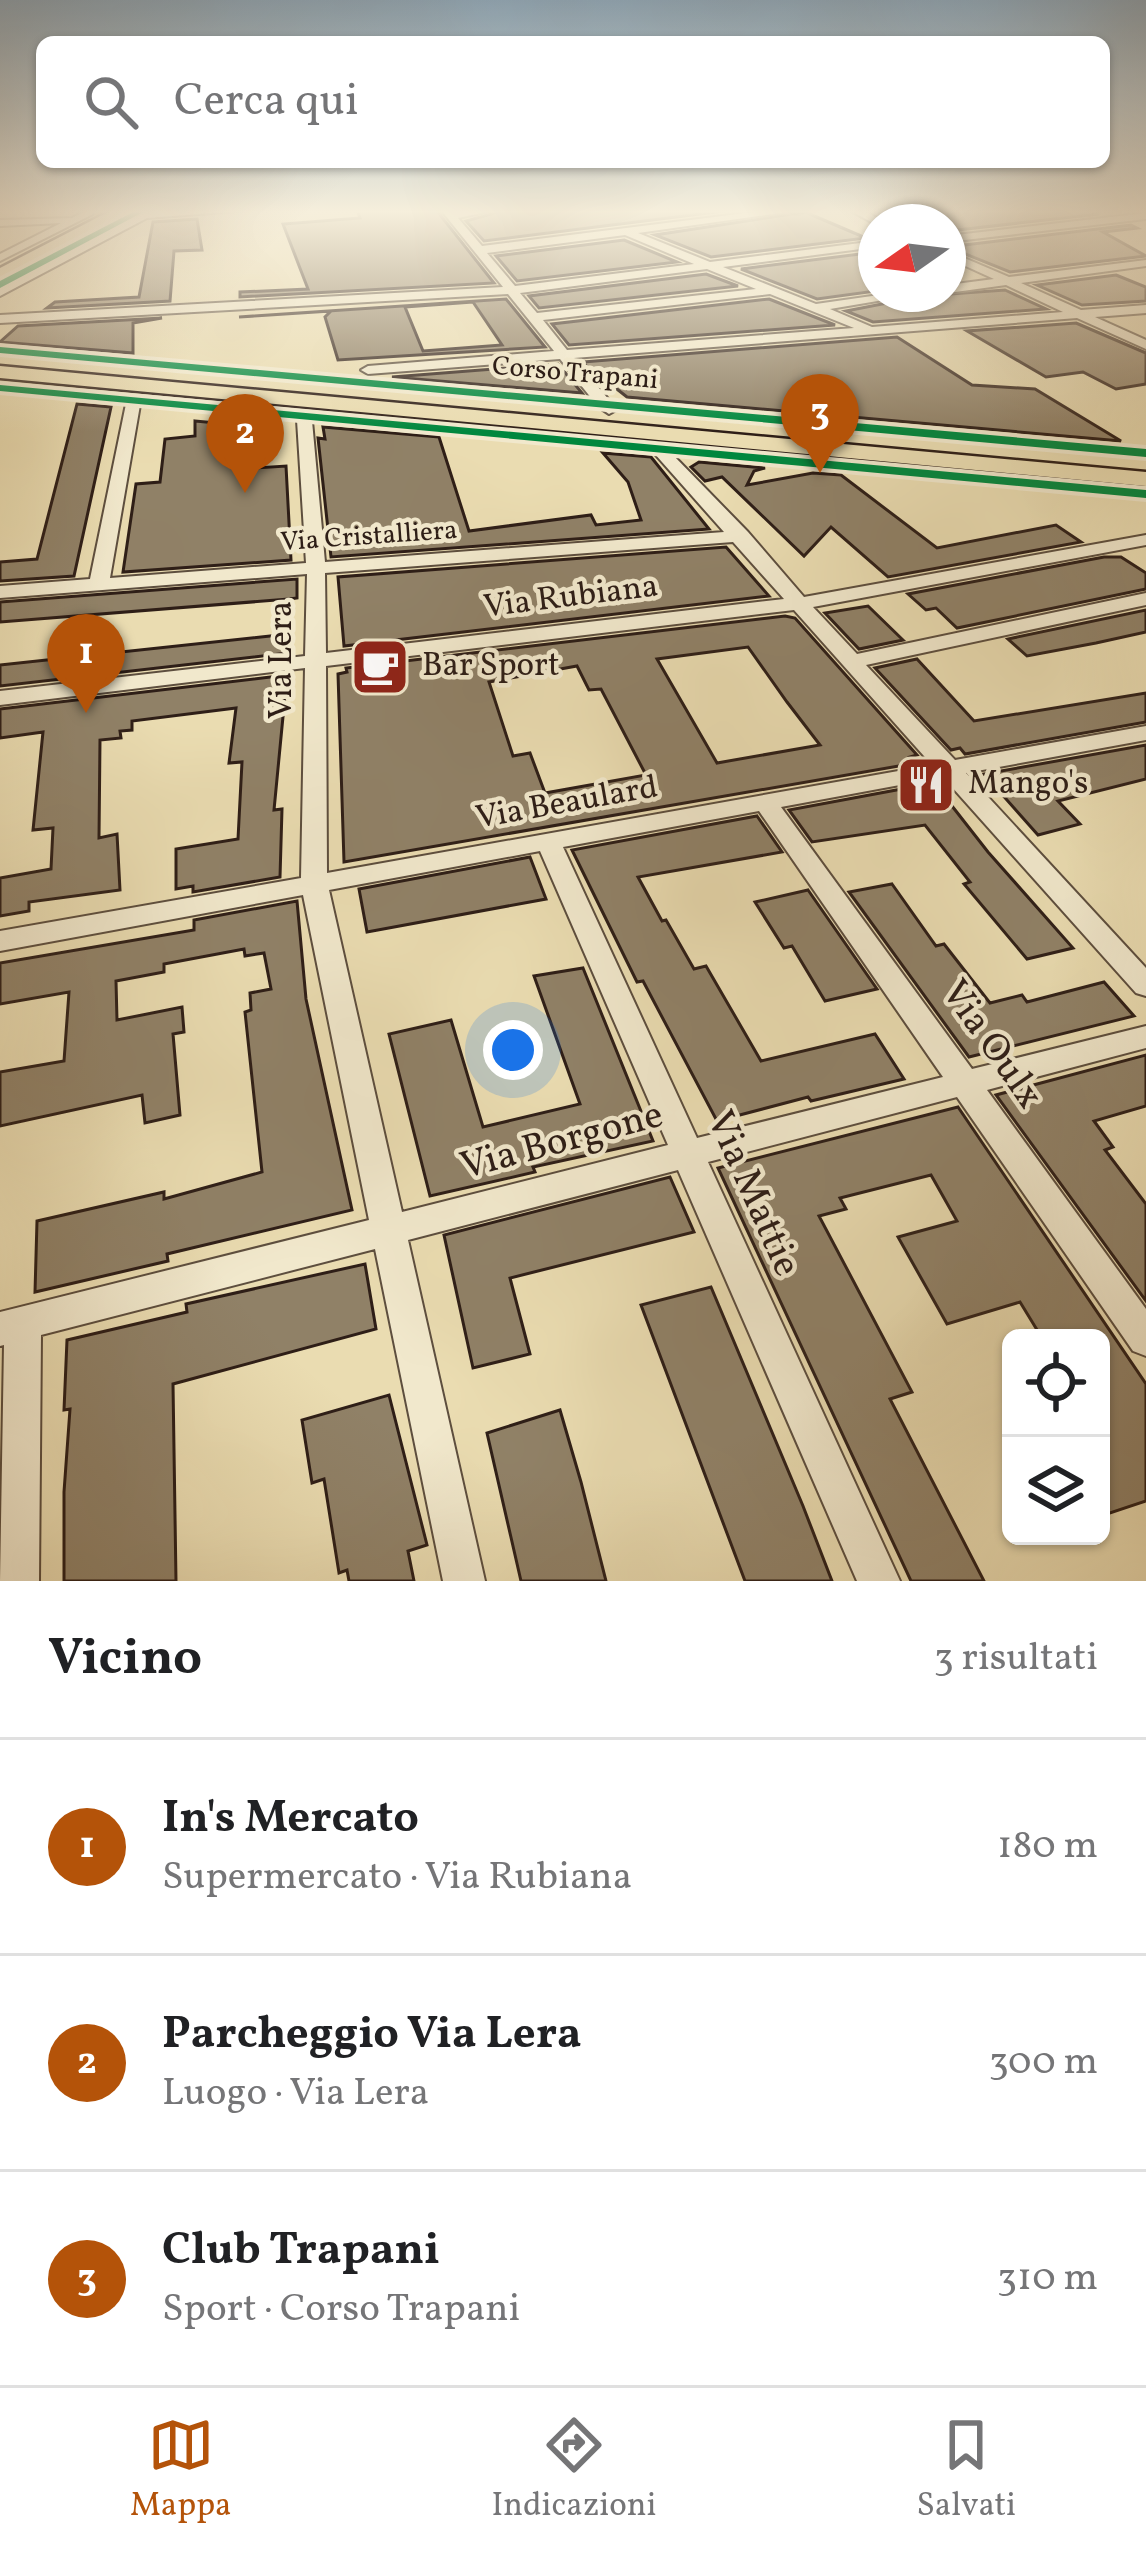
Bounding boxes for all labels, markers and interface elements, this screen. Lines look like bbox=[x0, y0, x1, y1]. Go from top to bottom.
search box bbox=[36, 36, 1110, 168]
icon: search bbox=[78, 69, 144, 135]
text: Cerca qui bbox=[174, 71, 359, 134]
north arrow bbox=[858, 204, 966, 312]
street label: Corso Trapani bbox=[490, 348, 660, 400]
pin: 3 bbox=[781, 374, 859, 473]
pin: 2 bbox=[206, 394, 284, 493]
street label: Via Cristalliera bbox=[279, 512, 459, 562]
street label: Via Rubiana bbox=[481, 564, 661, 632]
street label: Via Lera bbox=[260, 601, 306, 719]
pin: 1 bbox=[47, 614, 125, 713]
cafe icon: Bar Sport bbox=[349, 636, 411, 698]
place label: Bar Sport bbox=[422, 644, 560, 690]
restaurant icon: Mango's bbox=[895, 754, 957, 816]
place label: Mango's bbox=[968, 762, 1088, 808]
street label: Via Beaulard bbox=[472, 765, 662, 843]
street label: Via Oulx bbox=[927, 970, 1055, 1120]
your location bbox=[483, 1020, 543, 1080]
street label: Via Borgone bbox=[455, 1089, 669, 1195]
street label: Via Mattie bbox=[692, 1103, 812, 1285]
map controls bbox=[1002, 1329, 1110, 1545]
button: locate bbox=[1002, 1329, 1110, 1437]
button: layers bbox=[1002, 1437, 1110, 1545]
text: Vicino bbox=[48, 1624, 202, 1695]
text: 3 risultati bbox=[934, 1632, 1098, 1686]
text: In's Mercato bbox=[162, 1788, 419, 1851]
text: 1 bbox=[79, 1820, 95, 1874]
text: 180 m bbox=[997, 1820, 1098, 1874]
text: Supermercato · Via Rubiana bbox=[162, 1851, 632, 1905]
text: Parcheggio Via Lera bbox=[162, 2004, 582, 2067]
text: 2 bbox=[77, 2036, 97, 2090]
text: 300 m bbox=[989, 2036, 1098, 2090]
text: Luogo · Via Lera bbox=[162, 2067, 429, 2121]
text: Club Trapani bbox=[162, 2220, 440, 2283]
text: 3 bbox=[77, 2252, 97, 2306]
text: 310 m bbox=[997, 2252, 1098, 2306]
text: Sport · Corso Trapani bbox=[162, 2283, 520, 2337]
tab: Mappa bbox=[130, 2412, 231, 2530]
tab: Indicazioni bbox=[492, 2412, 656, 2530]
tab: Salvati bbox=[917, 2412, 1016, 2530]

